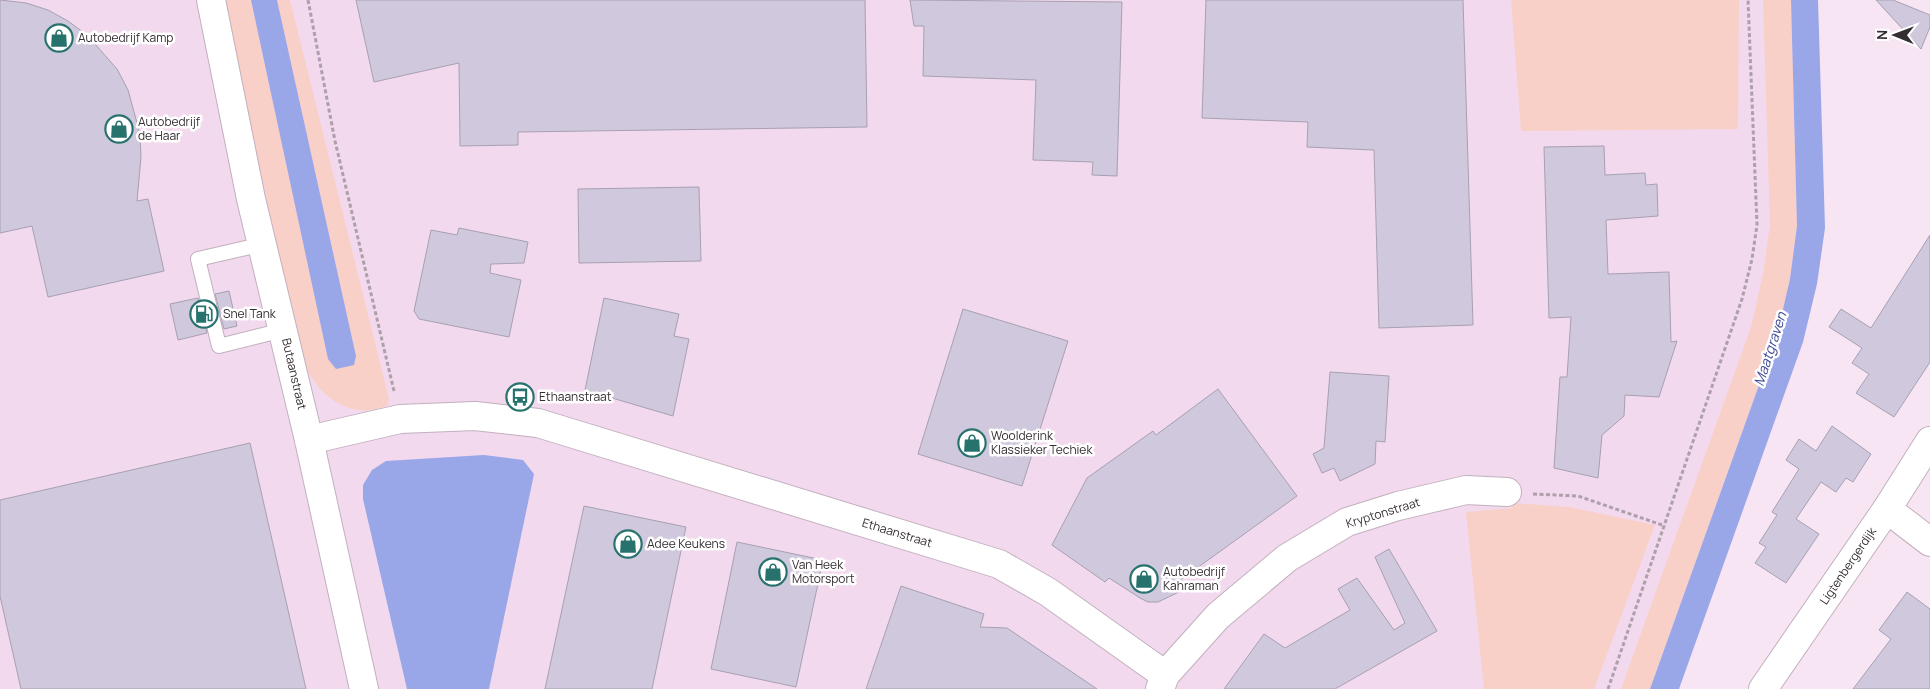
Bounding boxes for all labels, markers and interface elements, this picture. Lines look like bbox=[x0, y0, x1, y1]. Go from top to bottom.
north arrow bbox=[1870, 10, 1920, 60]
shop icon: Autobedrijf Kamp bbox=[44, 23, 74, 53]
place label: Autobedrijf Kamp bbox=[78, 29, 173, 46]
text: N bbox=[1872, 30, 1891, 40]
place label: Autobedrijf de Haar bbox=[138, 113, 201, 144]
shop icon: Autobedrijf de Haar bbox=[104, 114, 134, 144]
fuel station icon: Snel Tank bbox=[189, 299, 219, 329]
place label: Snel Tank bbox=[223, 305, 277, 322]
water label: Maatgraven bbox=[1749, 309, 1791, 388]
street label: Butaanstraat bbox=[278, 336, 311, 412]
bus stop icon: Ethaanstraat bbox=[505, 382, 535, 412]
place label: Ethaanstraat bbox=[539, 388, 612, 405]
place label: Woolderink Klassieker Techiek bbox=[991, 427, 1093, 458]
shop icon: Woolderink Klassieker Techiek bbox=[957, 428, 987, 458]
street label: Kryptonstraat bbox=[1344, 493, 1422, 532]
street label: Ethaanstraat bbox=[860, 514, 935, 551]
street label: Ligtenbergerdijk bbox=[1815, 523, 1880, 608]
shop icon: Adee Keukens bbox=[613, 529, 643, 559]
place label: Adee Keukens bbox=[647, 535, 725, 552]
place label: Van Heek Motorsport bbox=[792, 556, 855, 587]
shop icon: Van Heek Motorsport bbox=[758, 557, 788, 587]
place label: Autobedrijf Kahraman bbox=[1163, 563, 1226, 594]
shop icon: Autobedrijf Kahraman bbox=[1129, 564, 1159, 594]

